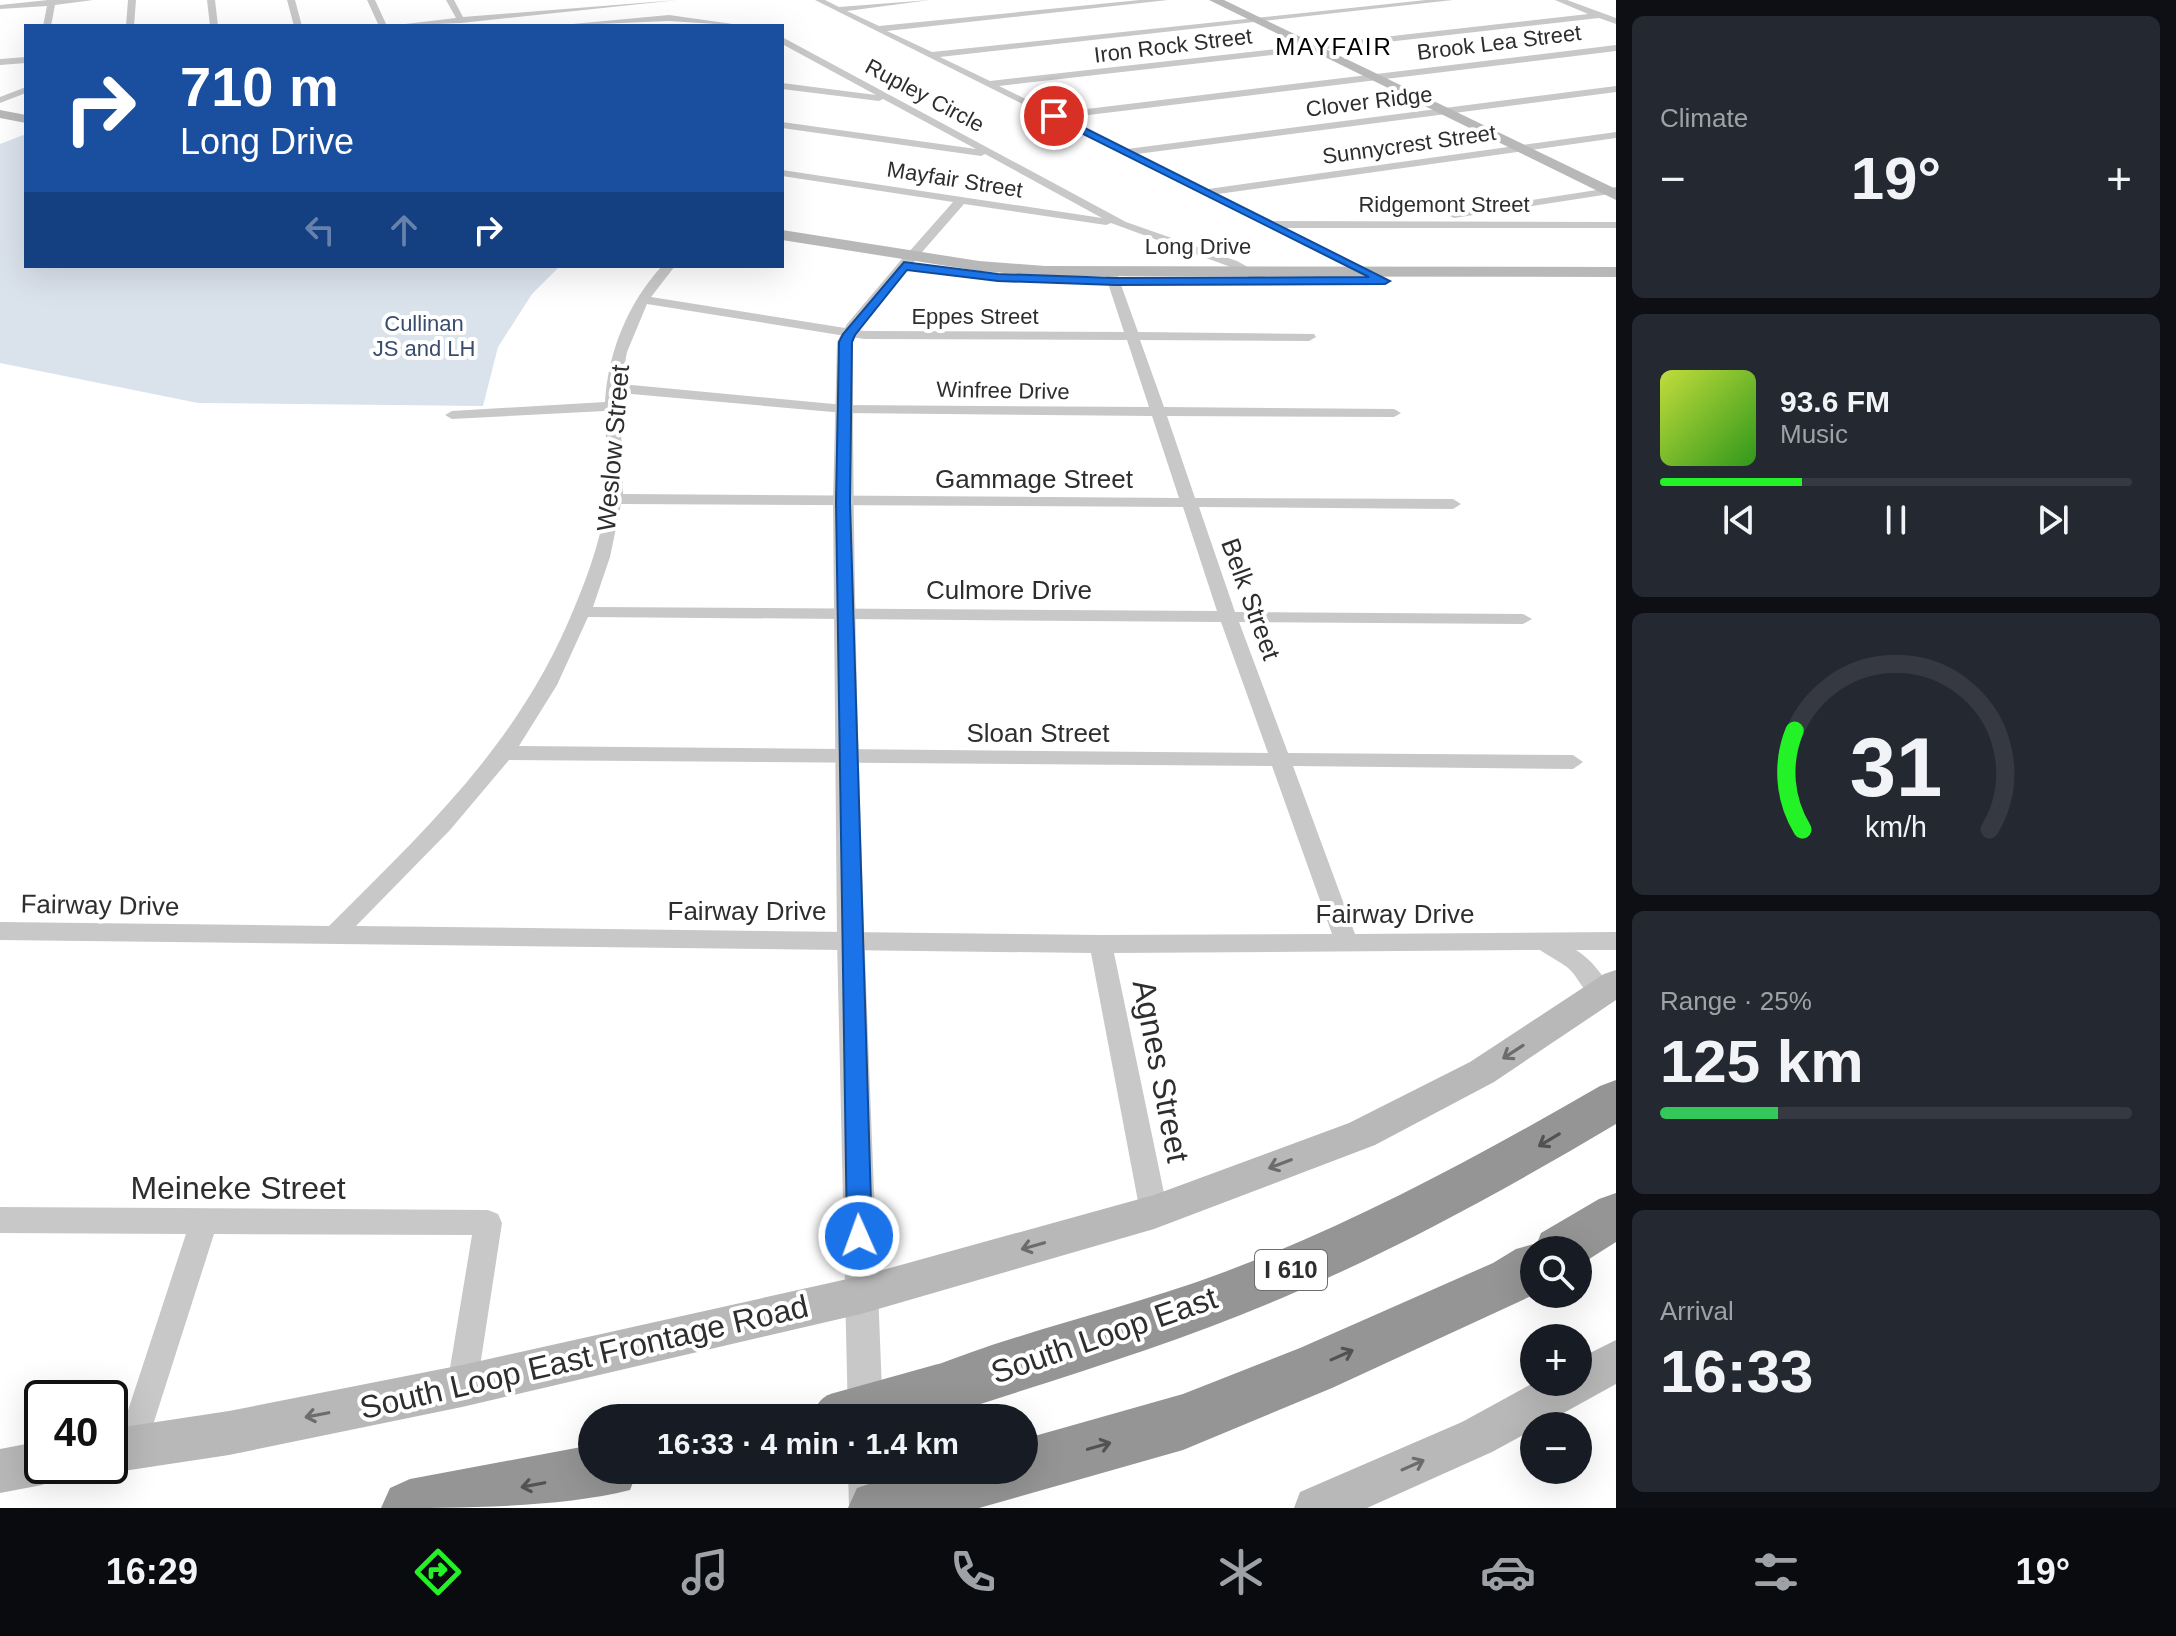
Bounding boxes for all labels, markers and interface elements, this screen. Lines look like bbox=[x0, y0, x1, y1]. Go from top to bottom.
street label: Brook Lea Street bbox=[1416, 20, 1583, 65]
street label: Iron Rock Street bbox=[1093, 23, 1253, 68]
district label: MAYFAIR bbox=[1275, 33, 1393, 60]
street label: Rupley Circle bbox=[861, 54, 988, 137]
text: 710 m bbox=[180, 55, 339, 118]
icon: right bbox=[48, 56, 152, 160]
street label: Clover Ridge bbox=[1304, 81, 1434, 122]
pin bbox=[1020, 82, 1088, 150]
icon: arrive bbox=[1032, 94, 1076, 138]
text: Climate bbox=[1660, 103, 1748, 133]
street label: Sunnycrest Street bbox=[1321, 120, 1497, 169]
text: Long Drive bbox=[180, 121, 354, 162]
text: 19° bbox=[1851, 145, 1941, 212]
text: − bbox=[1660, 154, 1686, 203]
text: + bbox=[2106, 154, 2132, 203]
street label: Mayfair Street bbox=[885, 156, 1025, 203]
street label: Ridgemont Street bbox=[1358, 192, 1530, 217]
icon: left bbox=[298, 208, 342, 252]
icon: ahead bbox=[382, 208, 426, 252]
icon: right bbox=[466, 208, 510, 252]
street label: Long Drive bbox=[1145, 234, 1251, 259]
street label: Eppes Street bbox=[911, 304, 1039, 329]
park label: Cullinan JS and LH bbox=[373, 311, 475, 361]
street label: Weslow Street bbox=[591, 363, 635, 533]
street label: Winfree Drive bbox=[936, 377, 1070, 404]
text: 93.6 FM bbox=[1780, 385, 1890, 418]
text: Music bbox=[1780, 419, 1848, 449]
street label: Gammage Street bbox=[935, 464, 1134, 494]
icon: previous bbox=[1717, 498, 1761, 542]
icon: pause bbox=[1874, 498, 1918, 542]
icon: next bbox=[2031, 498, 2075, 542]
street label: Belk Street bbox=[1215, 534, 1287, 665]
street label: Culmore Drive bbox=[926, 575, 1092, 605]
street label: Sloan Street bbox=[966, 718, 1110, 748]
text: 31 bbox=[1850, 721, 1942, 814]
text: km/h bbox=[1865, 811, 1927, 843]
street label: Fairway Drive bbox=[20, 889, 180, 921]
street label: Fairway Drive bbox=[668, 896, 826, 926]
street label: Fairway Drive bbox=[1316, 899, 1474, 929]
street label: Agnes Street bbox=[1126, 977, 1196, 1165]
text: Range · 25% bbox=[1660, 986, 1812, 1016]
text: 125 km bbox=[1660, 1028, 1864, 1095]
one-way arrow bbox=[1503, 1043, 1525, 1060]
one-way arrow bbox=[1538, 1132, 1561, 1148]
one-way arrow bbox=[1268, 1158, 1293, 1173]
street label: Meineke Street bbox=[130, 1170, 346, 1206]
position arrow bbox=[817, 1194, 901, 1278]
map controls bbox=[1520, 1236, 1592, 1484]
button: search bbox=[1520, 1236, 1592, 1308]
one-way arrow bbox=[1021, 1239, 1047, 1254]
road number: I 610 bbox=[1255, 1250, 1327, 1290]
street label: South Loop East bbox=[986, 1279, 1222, 1391]
street label: South Loop East Frontage Road bbox=[356, 1288, 812, 1426]
text: Arrival bbox=[1660, 1296, 1734, 1326]
button: + bbox=[1520, 1324, 1592, 1396]
text: 16:33 bbox=[1660, 1338, 1813, 1405]
one-way arrow bbox=[1330, 1347, 1354, 1362]
speed limit sign: 40 bbox=[24, 1380, 128, 1484]
one-way arrow bbox=[305, 1408, 331, 1423]
button: − bbox=[1520, 1412, 1592, 1484]
text: 16:33 · 4 min · 1.4 km bbox=[657, 1427, 959, 1460]
one-way arrow bbox=[1086, 1437, 1111, 1452]
one-way arrow bbox=[1400, 1457, 1424, 1472]
one-way arrow bbox=[521, 1478, 546, 1493]
icon: directions bbox=[410, 1544, 466, 1600]
icon: music bbox=[677, 1544, 733, 1600]
icon: phone bbox=[945, 1544, 1001, 1600]
icon: climate bbox=[1213, 1544, 1269, 1600]
icon: car bbox=[1480, 1544, 1536, 1600]
icon: filters bbox=[1748, 1544, 1804, 1600]
text: 16:29 bbox=[106, 1551, 198, 1592]
text: 19° bbox=[2016, 1551, 2070, 1592]

